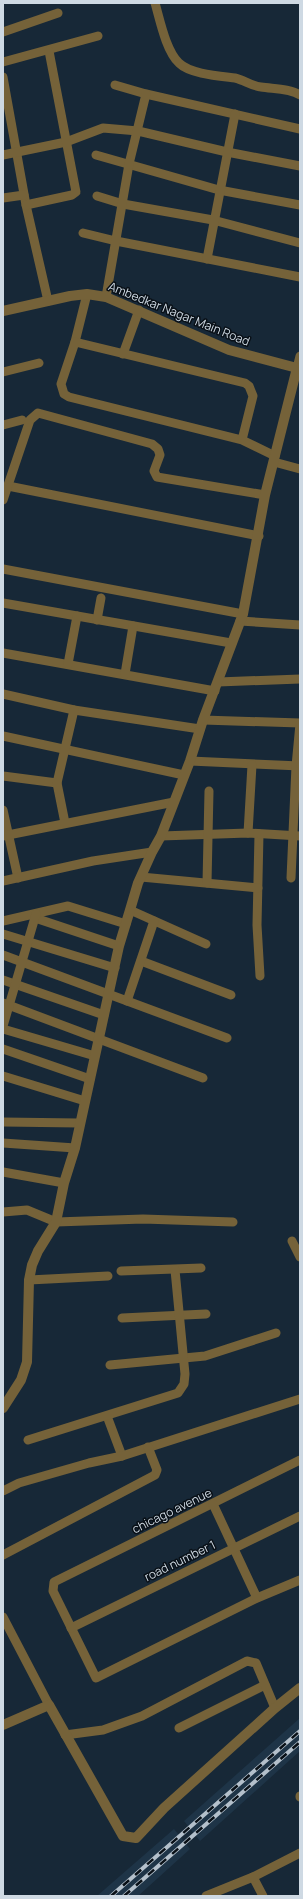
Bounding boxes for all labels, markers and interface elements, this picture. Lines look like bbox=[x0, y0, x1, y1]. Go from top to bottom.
street label: Ambedkar Nagar Main Road bbox=[106, 277, 252, 350]
street label: chicago avenue bbox=[129, 1484, 215, 1537]
street label: road number 1 bbox=[141, 1536, 218, 1585]

